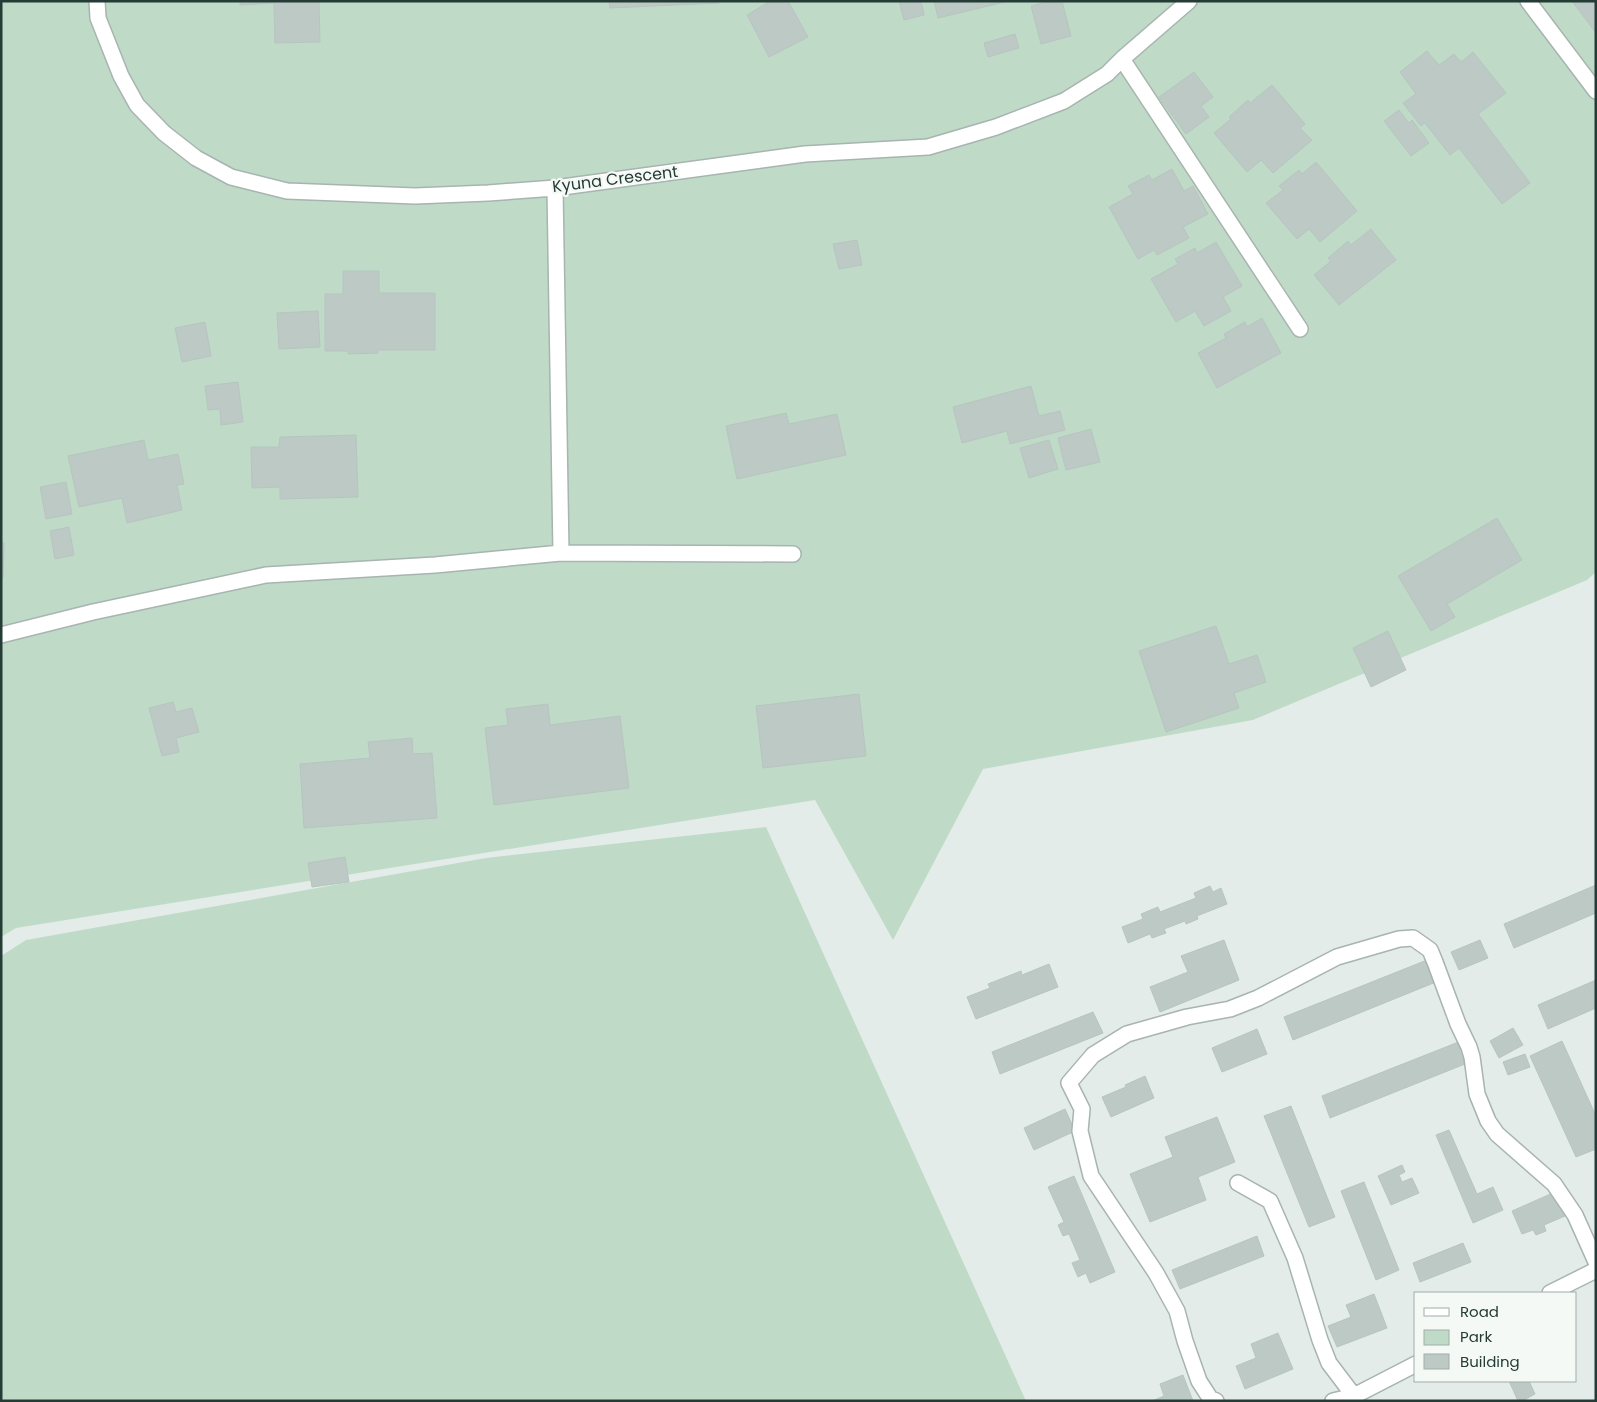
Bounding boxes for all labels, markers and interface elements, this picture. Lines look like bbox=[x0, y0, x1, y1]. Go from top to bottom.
street label: Kyuna Crescent bbox=[551, 160, 679, 198]
legend bbox=[1414, 1292, 1577, 1382]
text: Road bbox=[1460, 1301, 1499, 1322]
text: Park bbox=[1460, 1326, 1492, 1347]
text: Building bbox=[1460, 1351, 1520, 1372]

